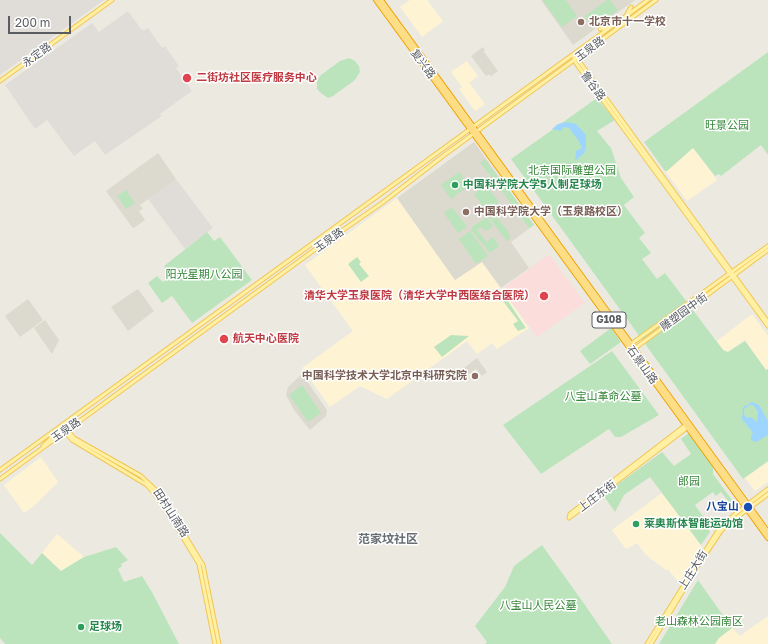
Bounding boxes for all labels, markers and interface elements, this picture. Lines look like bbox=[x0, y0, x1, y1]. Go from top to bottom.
scale bar bbox=[10, 8, 73, 34]
text: 200 m bbox=[15, 15, 50, 30]
place label: 北京市十一学校 bbox=[589, 15, 666, 29]
marker: 北京市十一学校 bbox=[576, 17, 586, 27]
street label: 玉泉路 bbox=[573, 34, 607, 64]
street label: 永定路 bbox=[20, 40, 54, 70]
street label: 复兴路 bbox=[408, 47, 438, 81]
street label: 鲁谷路 bbox=[578, 69, 608, 103]
place label: 二街坊社区医疗服务中心 bbox=[196, 71, 317, 85]
marker: 二街坊社区医疗服务中心 bbox=[181, 72, 193, 84]
park label: 旺景公园 bbox=[705, 119, 749, 133]
park label: 北京国际雕塑公园 bbox=[528, 164, 616, 178]
place label: 中国科学院大学5人制足球场 bbox=[463, 178, 602, 192]
marker: 中国科学院大学5人制足球场 bbox=[450, 180, 460, 190]
place label: 中国科学院大学（玉泉路校区） bbox=[474, 205, 628, 219]
marker: 中国科学院大学（玉泉路校区） bbox=[461, 207, 471, 217]
street label: 玉泉路 bbox=[312, 225, 346, 255]
park label: 阳光星期八公园 bbox=[166, 268, 242, 282]
place label: 清华大学玉泉医院（清华大学中西医结合医院） bbox=[304, 289, 535, 303]
marker: 清华大学玉泉医院（清华大学中西医结合医院） bbox=[538, 290, 550, 302]
street label: 雕塑园中街 bbox=[658, 290, 710, 334]
road number: G108 bbox=[592, 312, 626, 328]
place label: 航天中心医院 bbox=[233, 332, 299, 346]
marker: 航天中心医院 bbox=[218, 333, 230, 345]
street label: 石景山路 bbox=[624, 343, 660, 387]
place label: 中国科学技术大学北京中科研究院 bbox=[302, 369, 467, 383]
marker: 中国科学技术大学北京中科研究院 bbox=[470, 371, 480, 381]
park label: 八宝山革命公墓 bbox=[565, 390, 641, 404]
street label: 玉泉路 bbox=[49, 415, 83, 445]
park label: 郎园 bbox=[678, 475, 700, 489]
street label: 上庄东街 bbox=[575, 477, 619, 515]
street label: 田村山南路 bbox=[150, 486, 192, 540]
place label: 八宝山 bbox=[706, 500, 739, 514]
marker: 八宝山 bbox=[742, 501, 754, 513]
place label: 莱奥斯体智能运动馆 bbox=[644, 517, 743, 531]
marker: 莱奥斯体智能运动馆 bbox=[631, 519, 641, 529]
district label: 范家坟社区 bbox=[358, 532, 418, 546]
street label: 上庄大街 bbox=[676, 548, 710, 592]
park label: 八宝山人民公墓 bbox=[500, 599, 576, 613]
park label: 老山森林公园南区 bbox=[655, 615, 743, 629]
place label: 足球场 bbox=[89, 620, 122, 634]
marker: 足球场 bbox=[76, 622, 86, 632]

